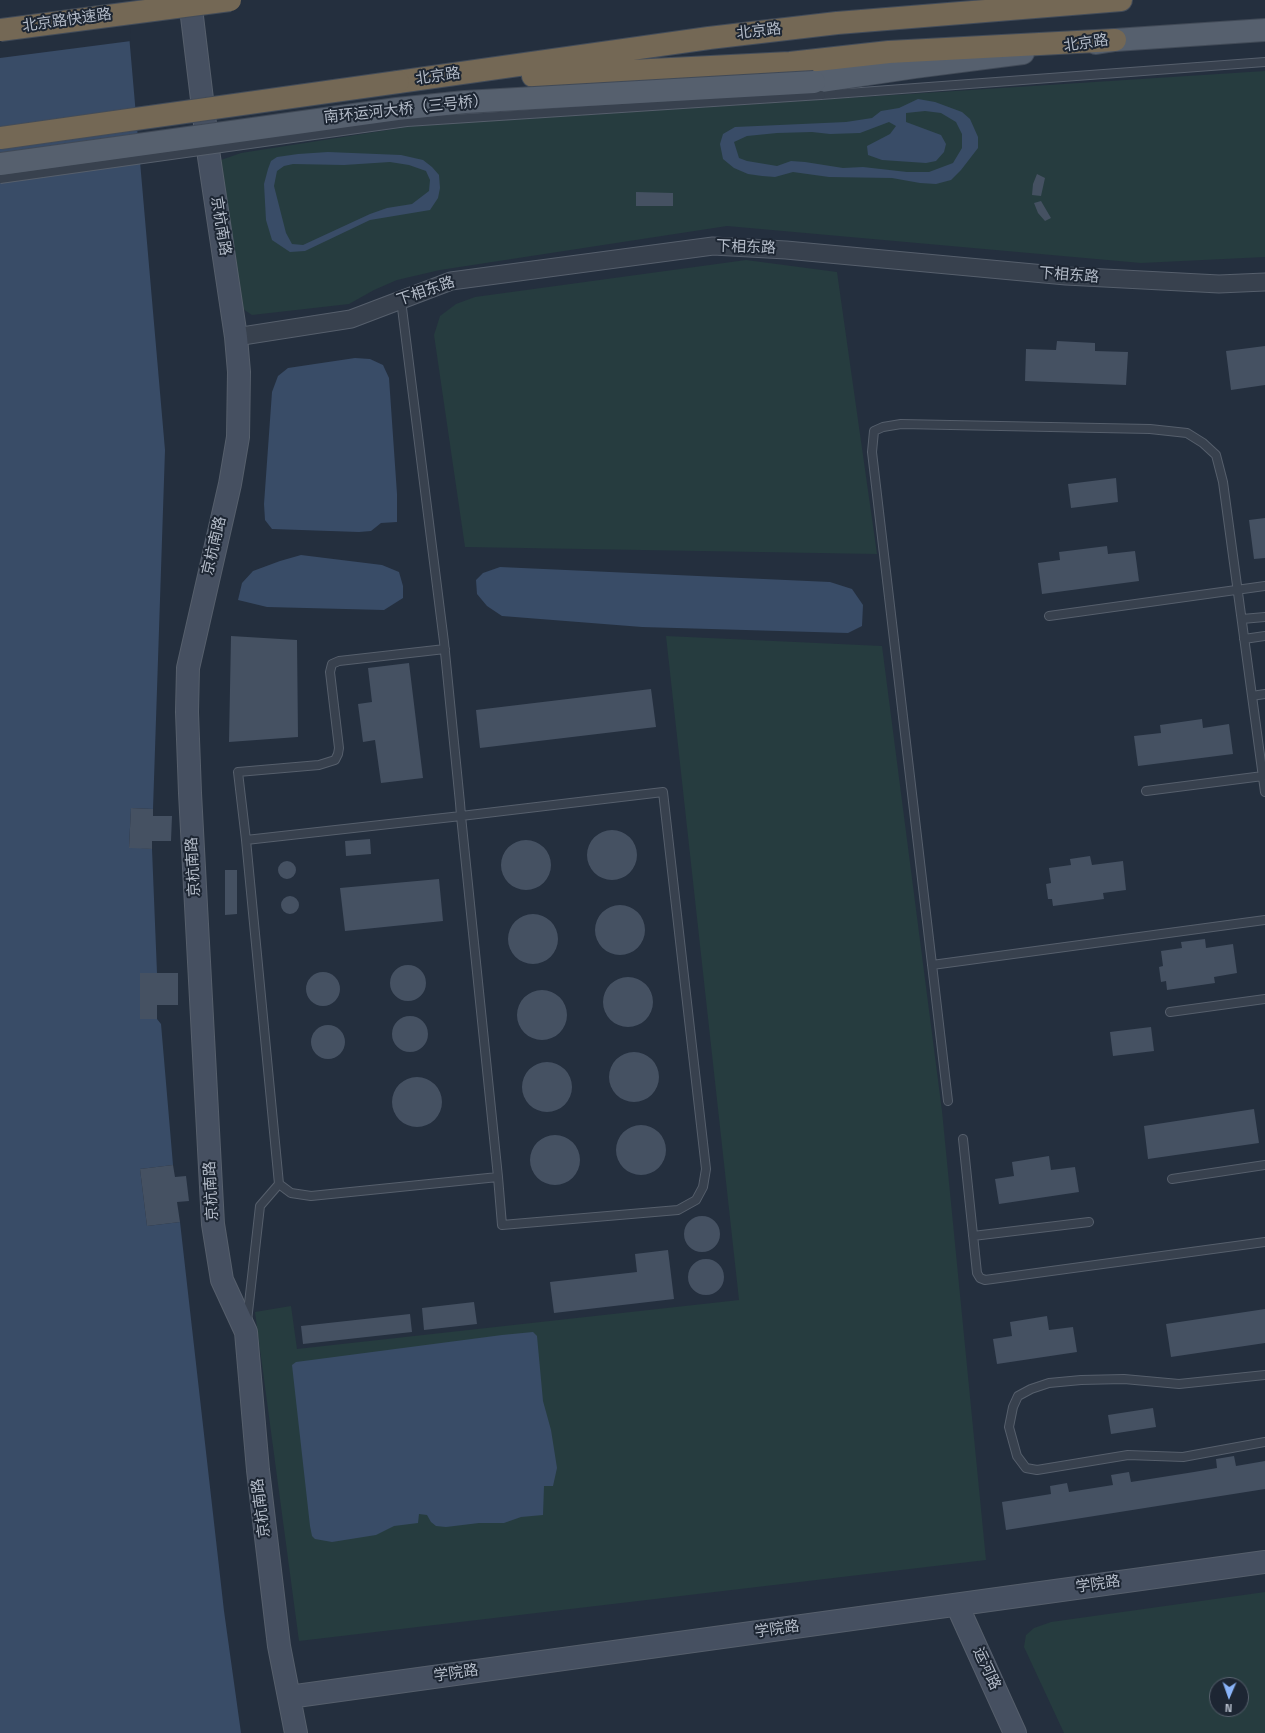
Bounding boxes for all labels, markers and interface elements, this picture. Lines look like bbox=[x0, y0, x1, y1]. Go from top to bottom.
street label: 北京路快速路 bbox=[21, 6, 113, 36]
street label: 北京路 bbox=[736, 21, 782, 43]
street label: 北京路 bbox=[1062, 32, 1110, 56]
street label: 北京路 bbox=[414, 65, 462, 89]
street label: 南环运河大桥（三号桥） bbox=[323, 92, 489, 128]
street label: 京杭南路 bbox=[206, 195, 234, 257]
street label: 下相东路 bbox=[716, 238, 776, 258]
street label: 下相东路 bbox=[1038, 265, 1100, 287]
street label: 下相东路 bbox=[395, 274, 457, 310]
street label: 京杭南路 bbox=[199, 515, 231, 577]
street label: 京杭南路 bbox=[183, 837, 205, 897]
street label: 京杭南路 bbox=[201, 1161, 223, 1221]
street label: 京杭南路 bbox=[249, 1477, 275, 1539]
street label: 学院路 bbox=[1074, 1573, 1122, 1597]
street label: 学院路 bbox=[753, 1618, 801, 1642]
street label: 运河路 bbox=[968, 1645, 1004, 1693]
street label: 学院路 bbox=[432, 1662, 480, 1686]
north arrow bbox=[1209, 1677, 1249, 1717]
text: N bbox=[1225, 1700, 1233, 1716]

